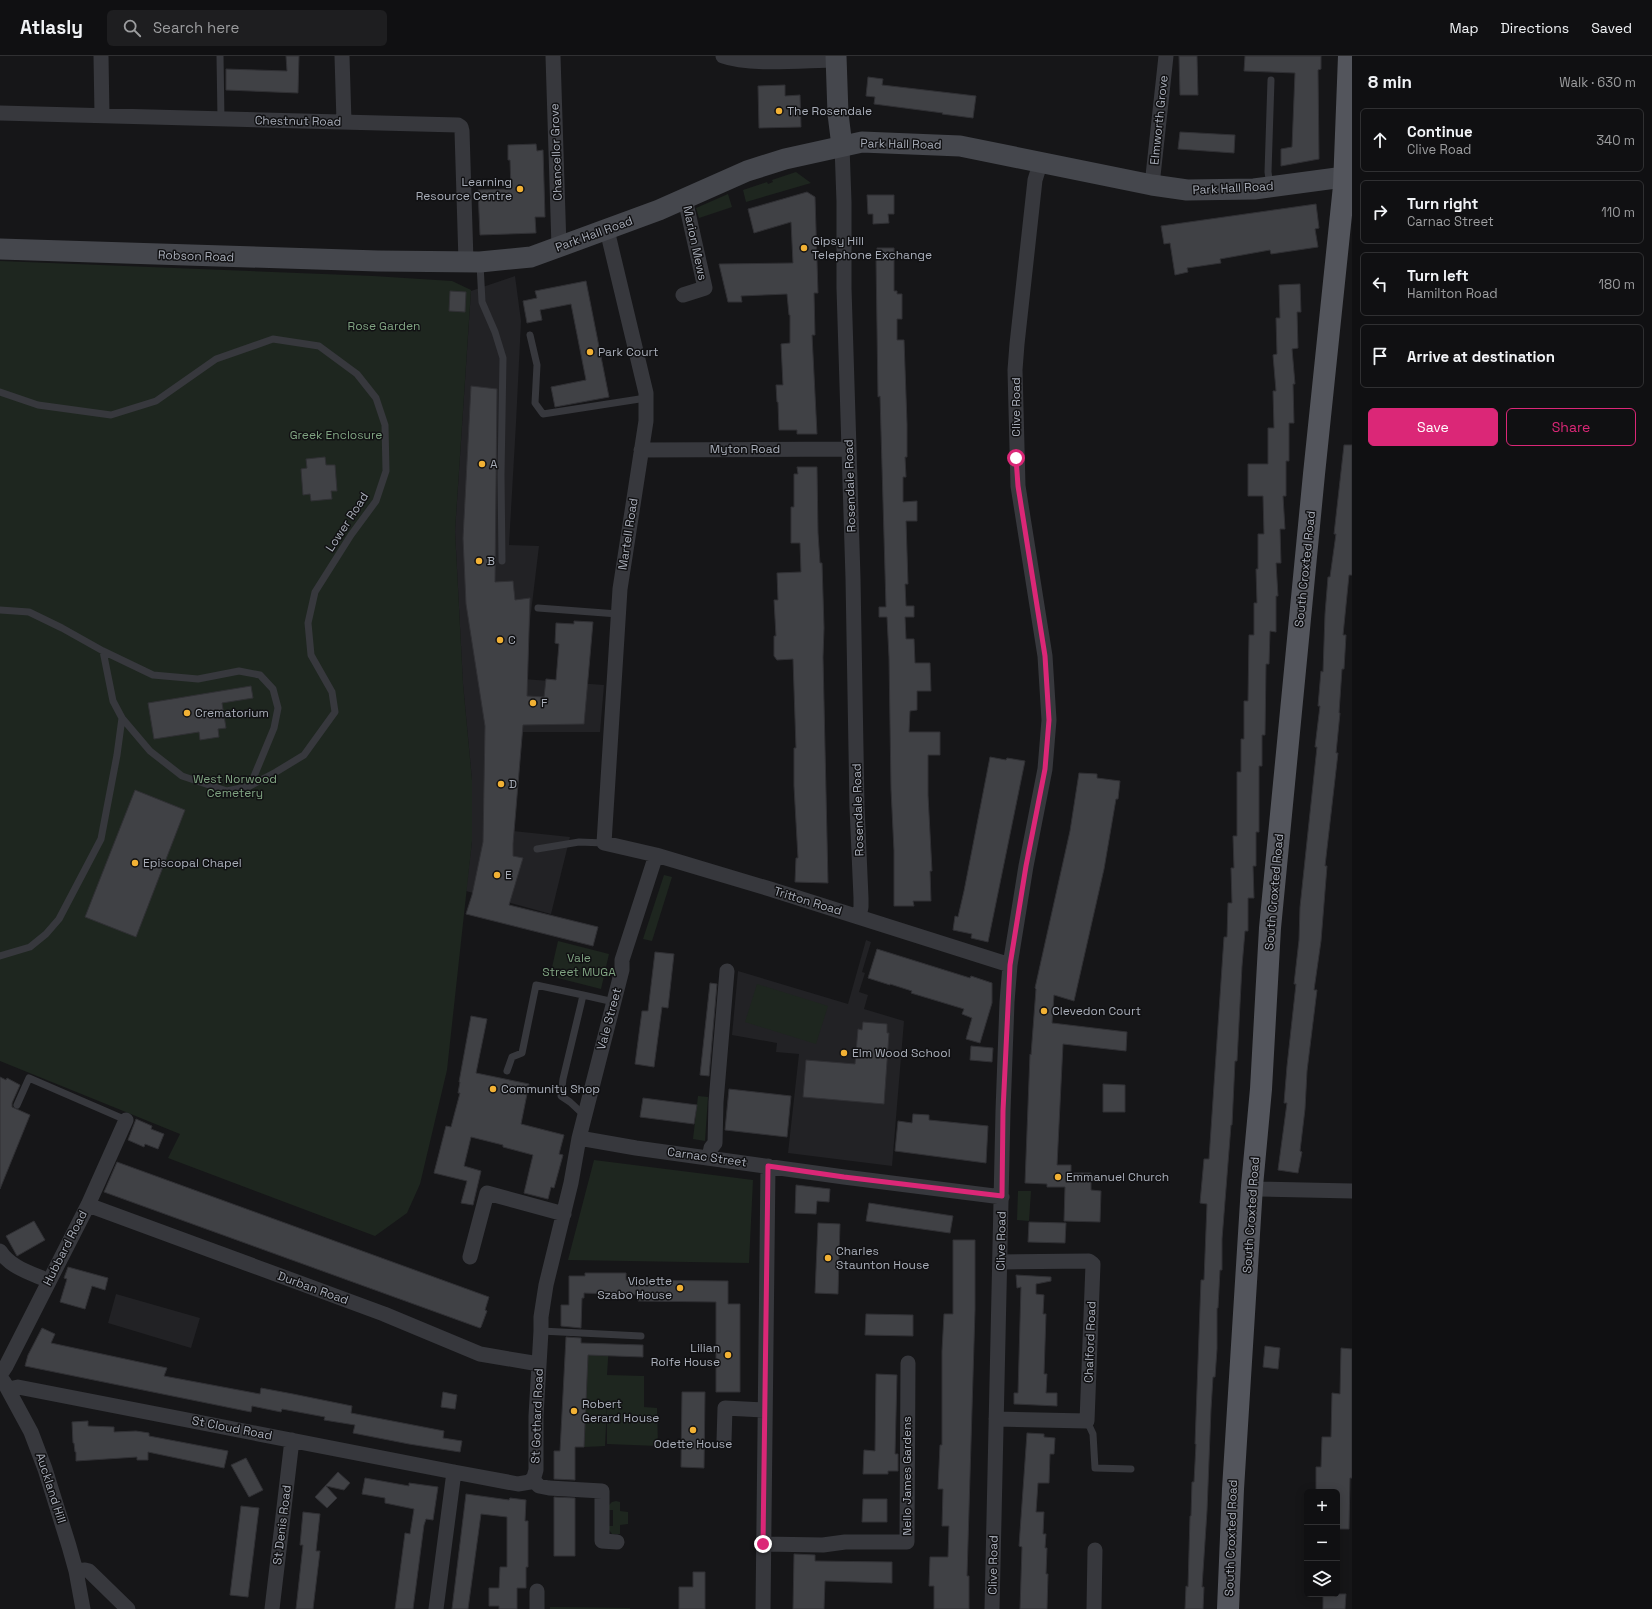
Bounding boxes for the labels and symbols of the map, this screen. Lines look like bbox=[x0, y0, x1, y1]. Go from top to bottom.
street label: Elmworth Grove bbox=[1146, 74, 1172, 166]
street label: Chancellor Grove bbox=[546, 103, 566, 201]
place label: The Rosendale bbox=[787, 103, 872, 119]
marker: The Rosendale bbox=[774, 106, 784, 116]
street label: Chestnut Road bbox=[255, 112, 341, 130]
street label: Park Hall Road bbox=[860, 135, 942, 153]
place label: Learning Resource Centre bbox=[416, 174, 512, 204]
street label: Park Hall Road bbox=[1192, 178, 1274, 198]
marker: Learning Resource Centre bbox=[515, 184, 525, 194]
street label: Marion Mews bbox=[679, 204, 711, 282]
street label: Park Hall Road bbox=[553, 213, 635, 255]
place label: Gipsy Hill Telephone Exchange bbox=[812, 233, 932, 263]
marker: Gipsy Hill Telephone Exchange bbox=[799, 243, 809, 253]
street label: Robson Road bbox=[158, 247, 234, 265]
park label: Rose Garden bbox=[348, 318, 420, 334]
place label: Park Court bbox=[598, 344, 659, 360]
marker: Park Court bbox=[585, 347, 595, 357]
street label: Clive Road bbox=[1008, 377, 1024, 437]
park label: Greek Enclosure bbox=[290, 427, 382, 443]
street label: Rosendale Road bbox=[840, 439, 860, 533]
street label: Myton Road bbox=[710, 441, 780, 457]
route start bbox=[1007, 449, 1025, 467]
place label: A bbox=[490, 456, 498, 472]
marker: A bbox=[477, 459, 487, 469]
street label: Lower Road bbox=[322, 489, 372, 555]
street label: Martell Road bbox=[614, 497, 642, 571]
street label: South Croxted Road bbox=[1291, 510, 1319, 628]
place label: B bbox=[487, 553, 495, 569]
marker: B bbox=[474, 556, 484, 566]
place label: C bbox=[508, 632, 516, 648]
marker: C bbox=[495, 635, 505, 645]
place label: F bbox=[541, 695, 548, 711]
marker: F bbox=[528, 698, 538, 708]
place label: Crematorium bbox=[195, 705, 269, 721]
marker: Crematorium bbox=[182, 708, 192, 718]
street label: Rosendale Road bbox=[848, 763, 868, 857]
park label: West Norwood Cemetery bbox=[193, 771, 277, 801]
place label: D bbox=[509, 776, 517, 792]
marker: D bbox=[496, 779, 506, 789]
street label: South Croxted Road bbox=[1261, 833, 1287, 951]
place label: Episcopal Chapel bbox=[143, 855, 242, 871]
marker: Episcopal Chapel bbox=[130, 858, 140, 868]
place label: E bbox=[505, 867, 512, 883]
marker: E bbox=[492, 870, 502, 880]
street label: Tritton Road bbox=[772, 883, 844, 919]
park label: Vale Street MUGA bbox=[542, 950, 616, 980]
street label: Vale Street bbox=[593, 986, 625, 1052]
place label: Clevedon Court bbox=[1052, 1003, 1141, 1019]
marker: Clevedon Court bbox=[1039, 1006, 1049, 1016]
place label: Elm Wood School bbox=[852, 1045, 951, 1061]
marker: Elm Wood School bbox=[839, 1048, 849, 1058]
place label: Community Shop bbox=[501, 1081, 600, 1097]
marker: Community Shop bbox=[488, 1084, 498, 1094]
street label: Carnac Street bbox=[666, 1144, 748, 1170]
street label: South Croxted Road bbox=[1239, 1156, 1263, 1274]
place label: Emmanuel Church bbox=[1066, 1169, 1169, 1185]
marker: Emmanuel Church bbox=[1053, 1172, 1063, 1182]
street label: Hubbard Road bbox=[39, 1208, 91, 1288]
street label: Clive Road bbox=[992, 1211, 1010, 1271]
place label: Charles Staunton House bbox=[836, 1243, 929, 1273]
marker: Charles Staunton House bbox=[823, 1253, 833, 1263]
street label: Durban Road bbox=[275, 1268, 351, 1308]
place label: Violette Szabo House bbox=[597, 1273, 672, 1303]
marker: Violette Szabo House bbox=[675, 1283, 685, 1293]
street label: Chalford Road bbox=[1081, 1301, 1099, 1383]
place label: Lilian Rolfe House bbox=[651, 1340, 720, 1370]
marker: Lilian Rolfe House bbox=[723, 1350, 733, 1360]
street label: St Gothard Road bbox=[527, 1368, 547, 1464]
place label: Robert Gerard House bbox=[582, 1396, 659, 1426]
marker: Robert Gerard House bbox=[569, 1406, 579, 1416]
street label: St Cloud Road bbox=[190, 1412, 274, 1444]
street label: Nello James Gardens bbox=[899, 1416, 915, 1536]
marker: Odette House bbox=[688, 1425, 698, 1435]
place label: Odette House bbox=[654, 1436, 732, 1452]
street label: Auckland Hill bbox=[32, 1451, 70, 1525]
street label: South Croxted Road bbox=[1221, 1479, 1241, 1597]
street label: St Denis Road bbox=[269, 1484, 295, 1566]
route end bbox=[754, 1535, 772, 1553]
street label: Clive Road bbox=[984, 1535, 1002, 1595]

